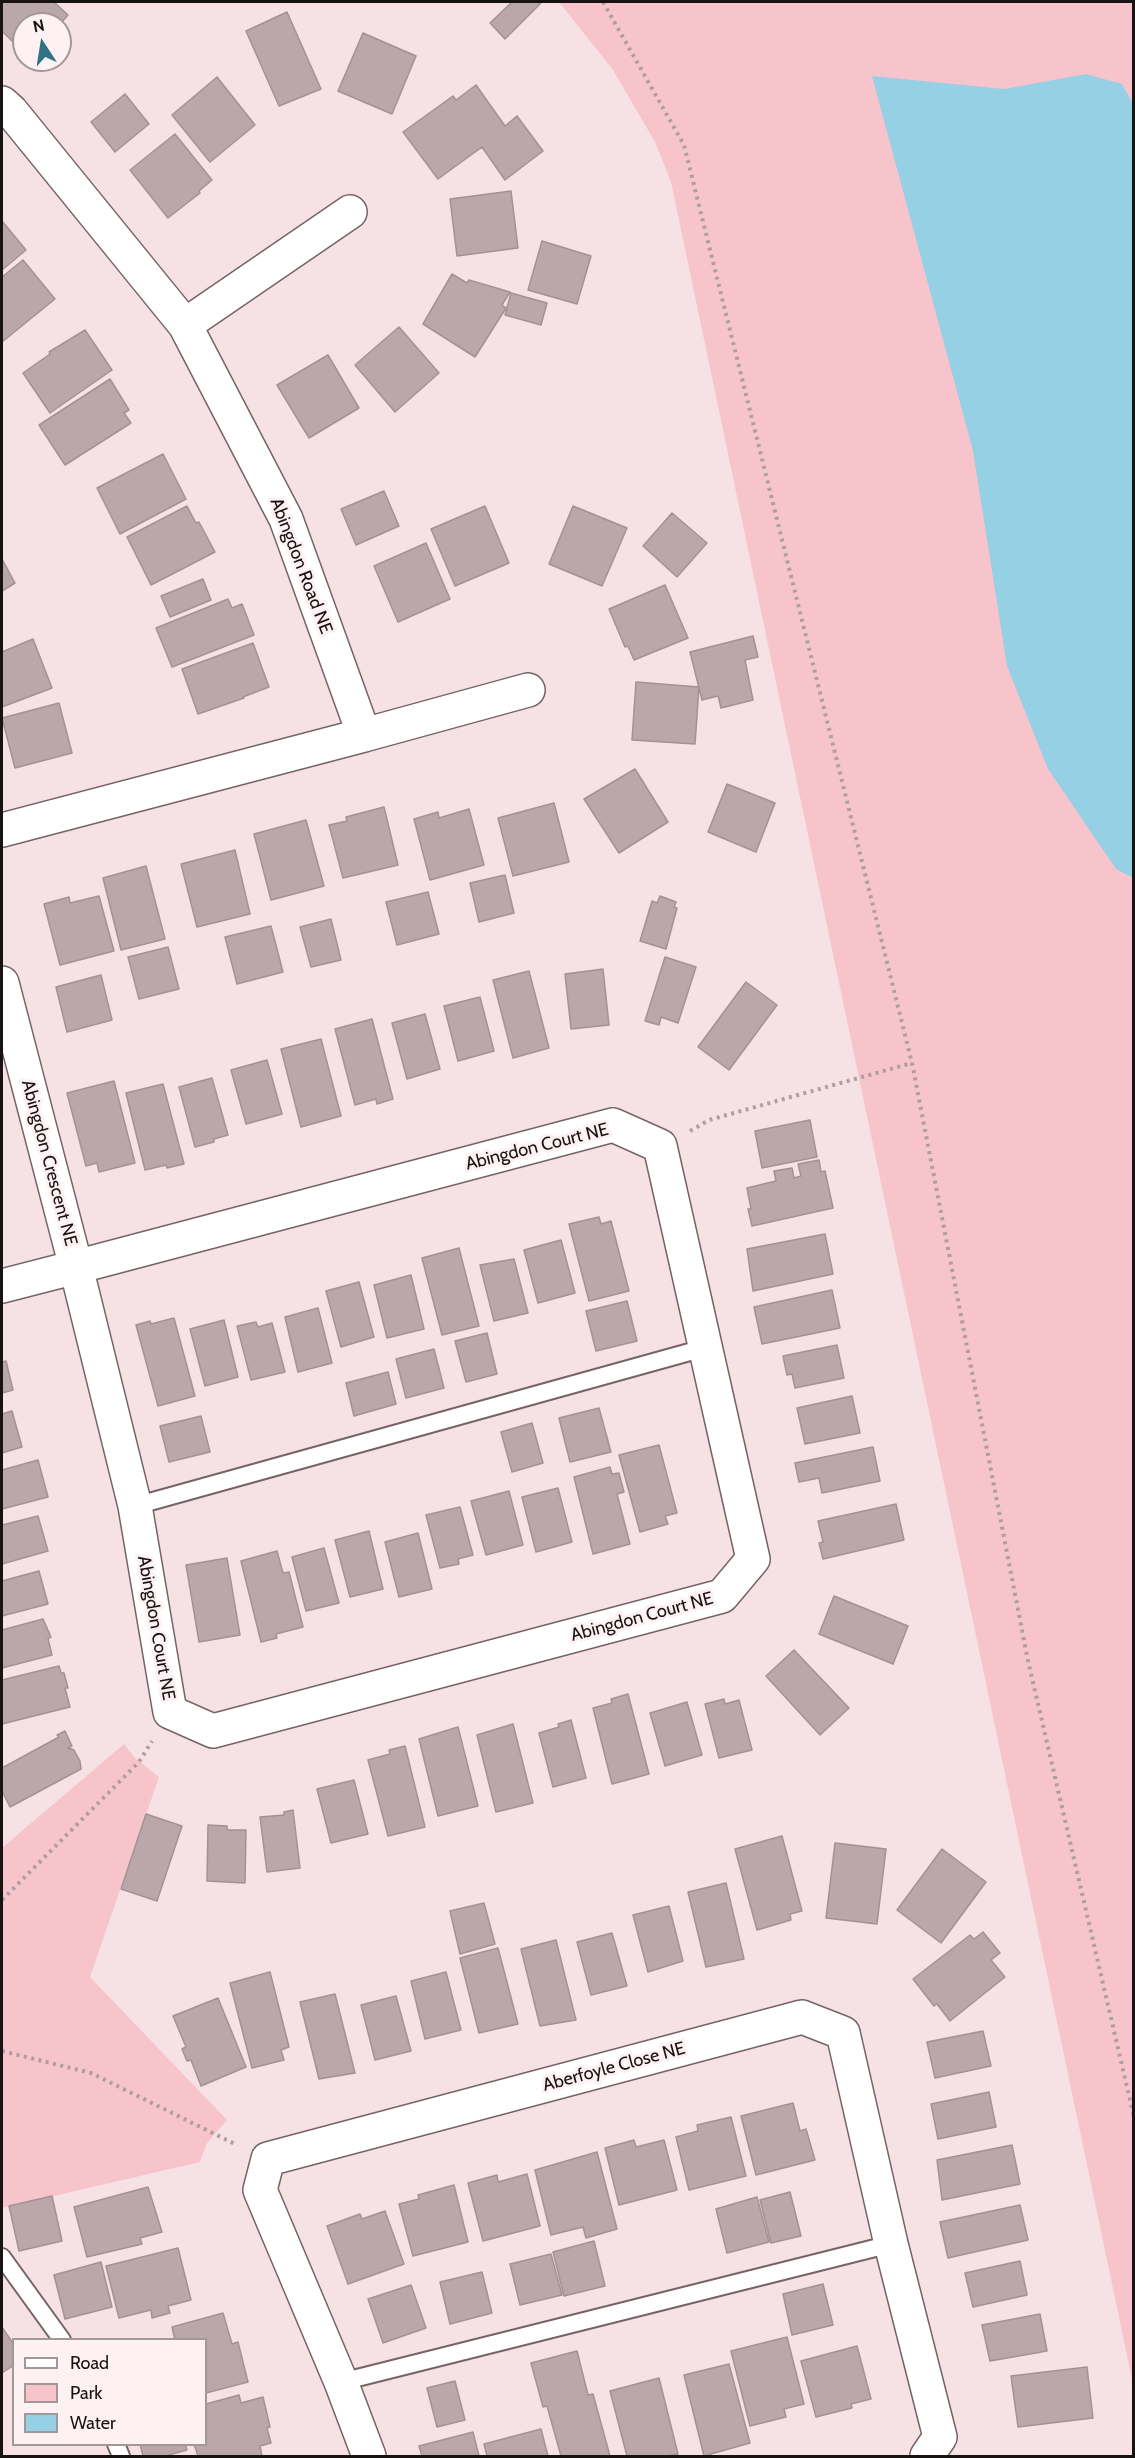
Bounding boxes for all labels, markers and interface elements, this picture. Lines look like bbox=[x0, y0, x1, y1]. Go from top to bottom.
north arrow bbox=[12, 12, 72, 72]
text: N bbox=[31, 15, 46, 36]
street label: Abingdon Road NE bbox=[265, 495, 337, 637]
street label: Abingdon Crescent NE bbox=[16, 1078, 82, 1248]
street label: Abingdon Court NE bbox=[463, 1119, 611, 1175]
street label: Abingdon Court NE bbox=[133, 1554, 179, 1702]
street label: Abingdon Court NE bbox=[568, 1588, 716, 1646]
street label: Aberfoyle Close NE bbox=[540, 2038, 688, 2096]
legend bbox=[12, 2338, 207, 2446]
text: Road bbox=[70, 2352, 109, 2374]
text: Park bbox=[70, 2382, 102, 2404]
text: Water bbox=[70, 2412, 116, 2434]

